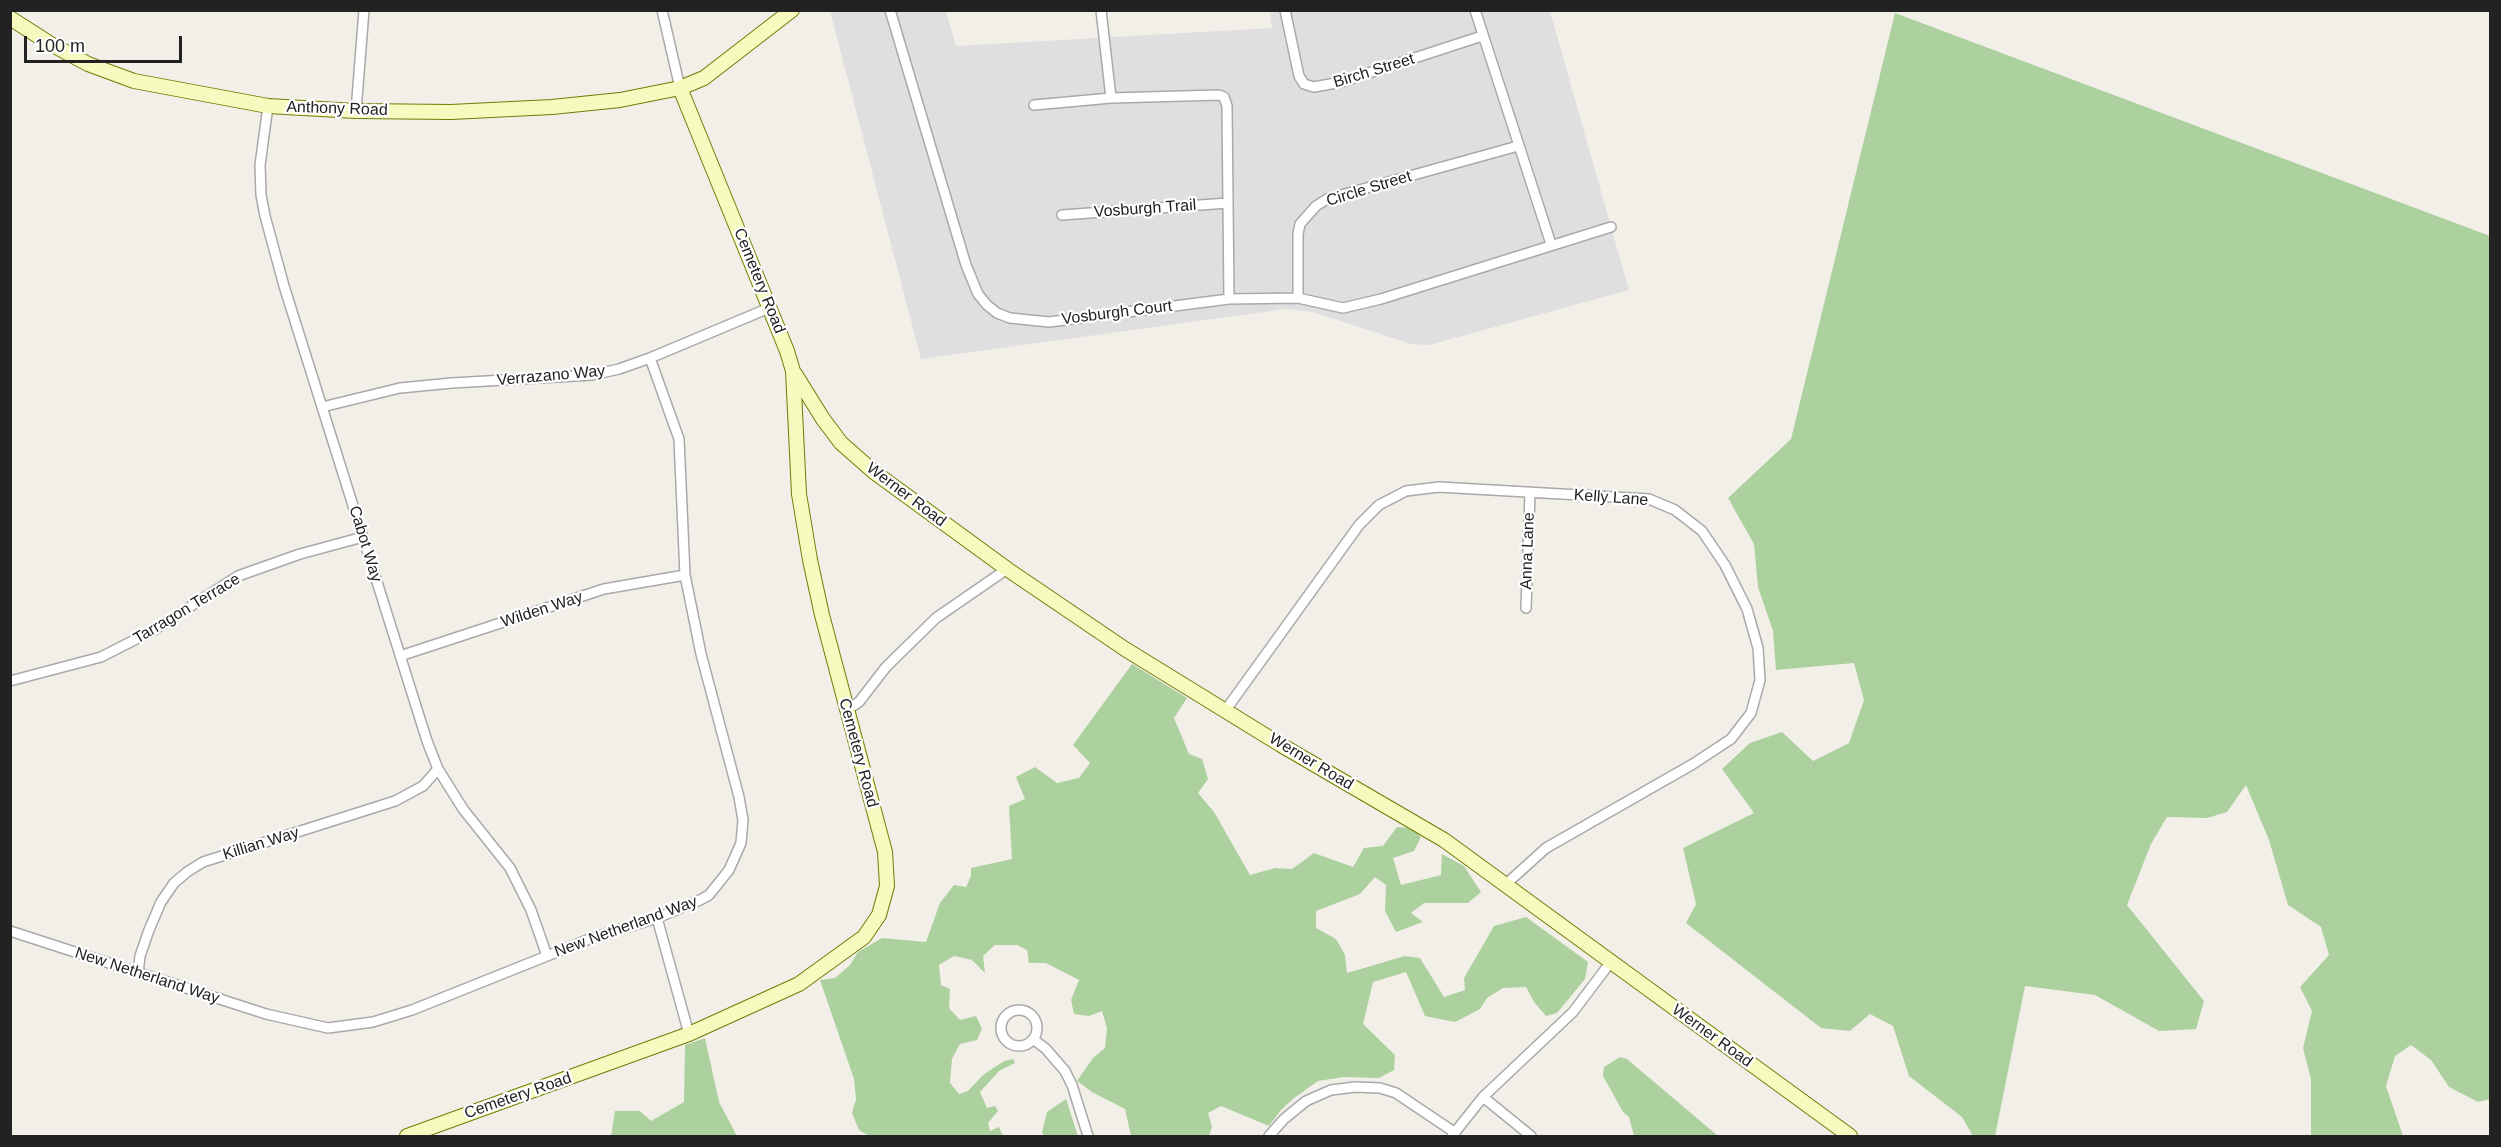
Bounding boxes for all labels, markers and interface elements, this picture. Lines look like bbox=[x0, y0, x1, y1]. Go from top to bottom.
scale bar bbox=[27, 24, 184, 62]
text: 100 m bbox=[35, 36, 85, 56]
street label: Birch Street bbox=[1331, 50, 1417, 92]
street label: Anthony Road bbox=[286, 98, 388, 120]
street label: Circle Street bbox=[1324, 167, 1414, 211]
street label: Vosburgh Trail bbox=[1093, 196, 1197, 222]
street label: Cemetery Road bbox=[729, 225, 789, 337]
street label: Vosburgh Court bbox=[1061, 297, 1173, 329]
street label: Verrazano Way bbox=[496, 362, 606, 390]
street label: Werner Road bbox=[862, 459, 950, 531]
street label: Kelly Lane bbox=[1573, 486, 1649, 510]
street label: Cabot Way bbox=[344, 504, 386, 584]
street label: Anna Lane bbox=[1517, 512, 1539, 590]
street label: Tarragon Terrace bbox=[130, 570, 244, 648]
street label: Wilden Way bbox=[499, 588, 585, 632]
street label: Cemetery Road bbox=[834, 696, 882, 810]
street label: Werner Road bbox=[1265, 729, 1357, 795]
street label: Killian Way bbox=[221, 823, 301, 865]
street label: New Netherland Way bbox=[552, 892, 700, 962]
street label: New Netherland Way bbox=[72, 944, 222, 1008]
street label: Werner Road bbox=[1668, 1000, 1756, 1072]
street label: Cemetery Road bbox=[462, 1069, 574, 1123]

